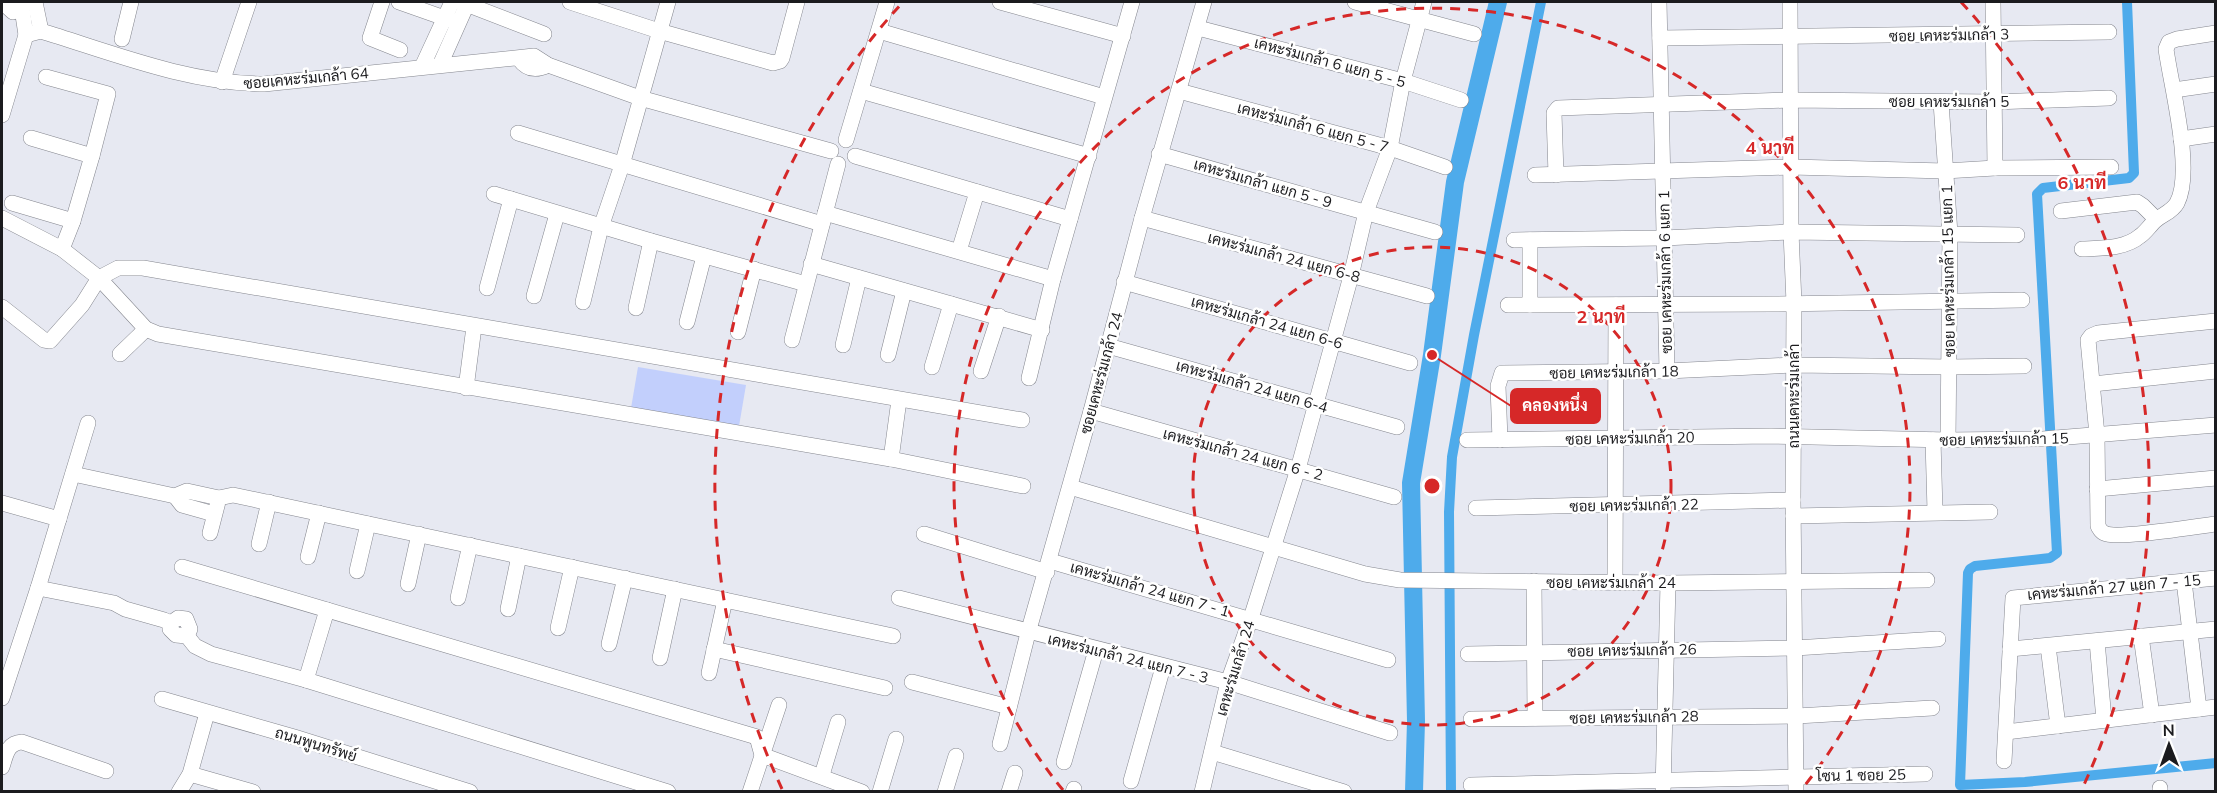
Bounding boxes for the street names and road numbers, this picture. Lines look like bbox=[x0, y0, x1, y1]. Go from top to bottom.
street label: ซอย เคหะร่มเกล้า 3 bbox=[1889, 24, 2009, 46]
street label: เคหะร่มเกล้า 6 แยก 5 - 5 bbox=[1252, 33, 1408, 91]
street label: ซอยเคหะร่มเกล้า 64 bbox=[243, 63, 369, 93]
street label: ซอย เคหะร่มเกล้า 5 bbox=[1889, 92, 2009, 111]
street label: เคหะร่มเกล้า 6 แยก 5 - 7 bbox=[1235, 98, 1391, 156]
street label: เคหะร่มเกล้า แยก 5 - 9 bbox=[1192, 154, 1334, 212]
street label: ซอย เคหะร่มเกล้า 15 แยก 1 bbox=[1937, 185, 1959, 357]
street label: ซอย เคหะร่มเกล้า 6 แยก 1 bbox=[1654, 190, 1676, 354]
street label: เคหะร่มเกล้า 24 แยก 6-8 bbox=[1206, 227, 1362, 287]
street label: เคหะร่มเกล้า 24 แยก 6-6 bbox=[1189, 291, 1345, 353]
street label: ซอยเคหะร่มเกล้า 24 bbox=[1076, 310, 1126, 436]
street label: ถนนเคหะร่มเกล้า bbox=[1784, 344, 1803, 448]
street label: เคหะร่มเกล้า 24 แยก 6-4 bbox=[1174, 355, 1330, 417]
street label: ซอย เคหะร่มเกล้า 18 bbox=[1549, 361, 1679, 383]
street label: เคหะร่มเกล้า 24 แยก 6 - 2 bbox=[1161, 423, 1325, 485]
street label: ซอย เคหะร่มเกล้า 20 bbox=[1565, 427, 1695, 449]
street label: ซอย เคหะร่มเกล้า 15 bbox=[1939, 428, 2069, 450]
street label: ซอย เคหะร่มเกล้า 22 bbox=[1569, 494, 1699, 516]
street label: เคหะร่มเกล้า 24 แยก 7 - 1 bbox=[1068, 557, 1232, 621]
street label: เคหะร่มเกล้า 27 แยก 7 - 15 bbox=[2027, 570, 2201, 604]
street label: ซอย เคหะร่มเกล้า 24 bbox=[1546, 573, 1676, 592]
street label: เคหะร่มเกล้า 24 bbox=[1211, 618, 1259, 718]
street label: เคหะร่มเกล้า 24 แยก 7 - 3 bbox=[1046, 629, 1210, 687]
street label: ซอย เคหะร่มเกล้า 26 bbox=[1567, 639, 1697, 661]
street label: ซอย เคหะร่มเกล้า 28 bbox=[1569, 706, 1699, 728]
street label: ถนนพูนทรัพย์ bbox=[272, 723, 359, 766]
street label: โซน 1 ซอย 25 bbox=[1815, 765, 1906, 785]

